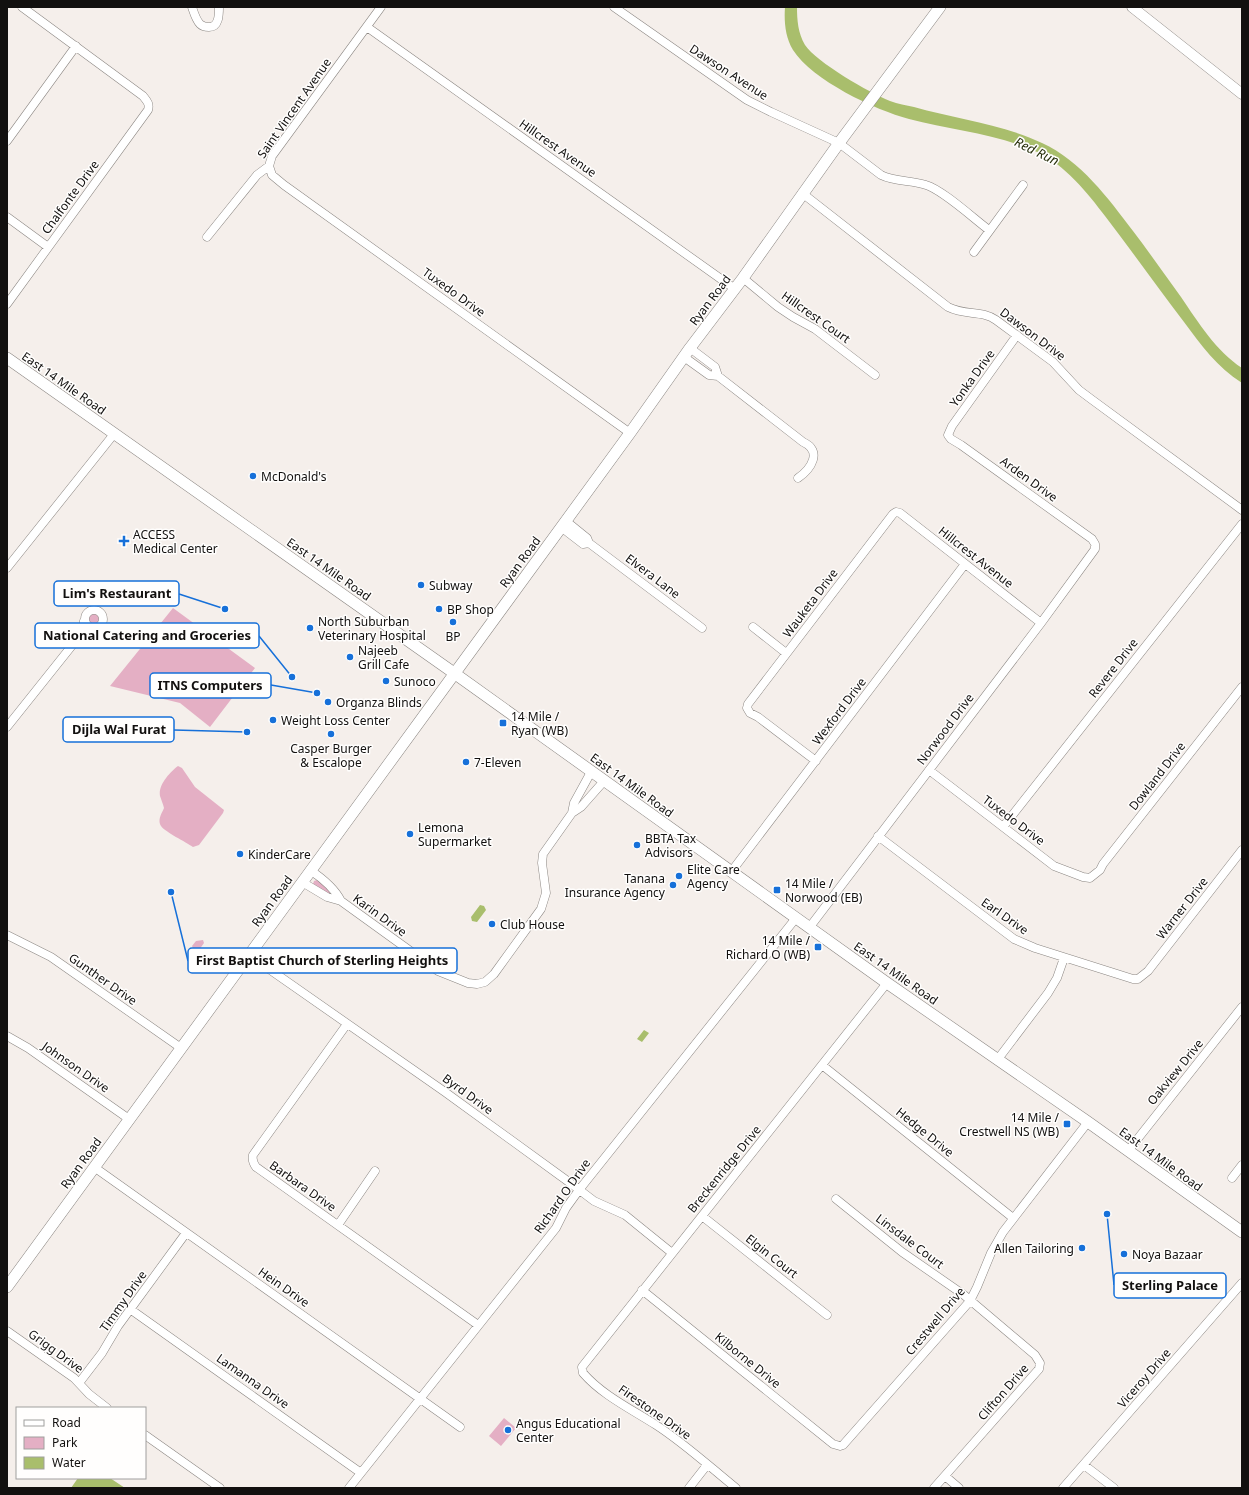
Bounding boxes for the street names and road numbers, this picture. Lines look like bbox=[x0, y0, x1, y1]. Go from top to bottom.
street label: Dawson Avenue bbox=[686, 40, 772, 104]
street label: Saint Vincent Avenue bbox=[253, 54, 335, 161]
street label: Hillcrest Avenue bbox=[516, 115, 600, 181]
street label: Chalfonte Drive bbox=[37, 156, 103, 237]
street label: Tuxedo Drive bbox=[419, 263, 489, 321]
street label: Ryan Road bbox=[685, 271, 735, 329]
street label: Hillcrest Court bbox=[778, 287, 854, 347]
street label: Dawson Drive bbox=[997, 304, 1070, 364]
street label: Yonka Drive bbox=[945, 346, 999, 410]
street label: East 14 Mile Road bbox=[18, 348, 110, 418]
street label: Arden Drive bbox=[997, 453, 1061, 506]
street label: Hillcrest Avenue bbox=[935, 522, 1017, 592]
street label: Ryan Road bbox=[496, 533, 544, 591]
street label: East 14 Mile Road bbox=[283, 534, 375, 604]
street label: Elvera Lane bbox=[622, 550, 684, 602]
street label: Wauketa Drive bbox=[779, 565, 842, 641]
street label: Revere Drive bbox=[1084, 635, 1142, 701]
street label: Wexford Drive bbox=[808, 674, 870, 748]
street label: Norwood Drive bbox=[912, 690, 978, 768]
street label: Dowland Drive bbox=[1125, 738, 1189, 814]
street label: East 14 Mile Road bbox=[587, 749, 677, 821]
street label: Tuxedo Drive bbox=[979, 791, 1049, 849]
street label: Ryan Road bbox=[248, 872, 296, 930]
street label: Warner Drive bbox=[1152, 873, 1212, 943]
street label: Karin Drive bbox=[350, 890, 410, 940]
street label: Earl Drive bbox=[978, 893, 1032, 939]
street label: East 14 Mile Road bbox=[850, 938, 942, 1008]
street label: Gunther Drive bbox=[65, 949, 141, 1009]
street label: Oakview Drive bbox=[1143, 1035, 1207, 1109]
street label: Johnson Drive bbox=[38, 1037, 113, 1097]
street label: Byrd Drive bbox=[439, 1070, 497, 1118]
street label: Hedge Drive bbox=[892, 1103, 958, 1161]
street label: Breckenridge Drive bbox=[683, 1122, 765, 1216]
street label: East 14 Mile Road bbox=[1116, 1123, 1206, 1195]
street label: Ryan Road bbox=[57, 1134, 105, 1192]
street label: Richard O Drive bbox=[530, 1155, 594, 1237]
street label: Barbara Drive bbox=[266, 1157, 340, 1215]
street label: Linsdale Court bbox=[872, 1210, 948, 1273]
street label: Elgin Court bbox=[742, 1230, 802, 1282]
street label: Hein Drive bbox=[255, 1263, 313, 1311]
street label: Timmy Drive bbox=[96, 1267, 150, 1335]
street label: Crestwell Drive bbox=[901, 1283, 969, 1359]
street label: Grigg Drive bbox=[25, 1325, 87, 1377]
street label: Kilborne Drive bbox=[711, 1328, 785, 1392]
street label: Viceroy Drive bbox=[1113, 1345, 1175, 1411]
street label: Lamanna Drive bbox=[213, 1350, 293, 1413]
street label: Clifton Drive bbox=[974, 1360, 1032, 1424]
street label: Firestone Drive bbox=[615, 1381, 695, 1444]

